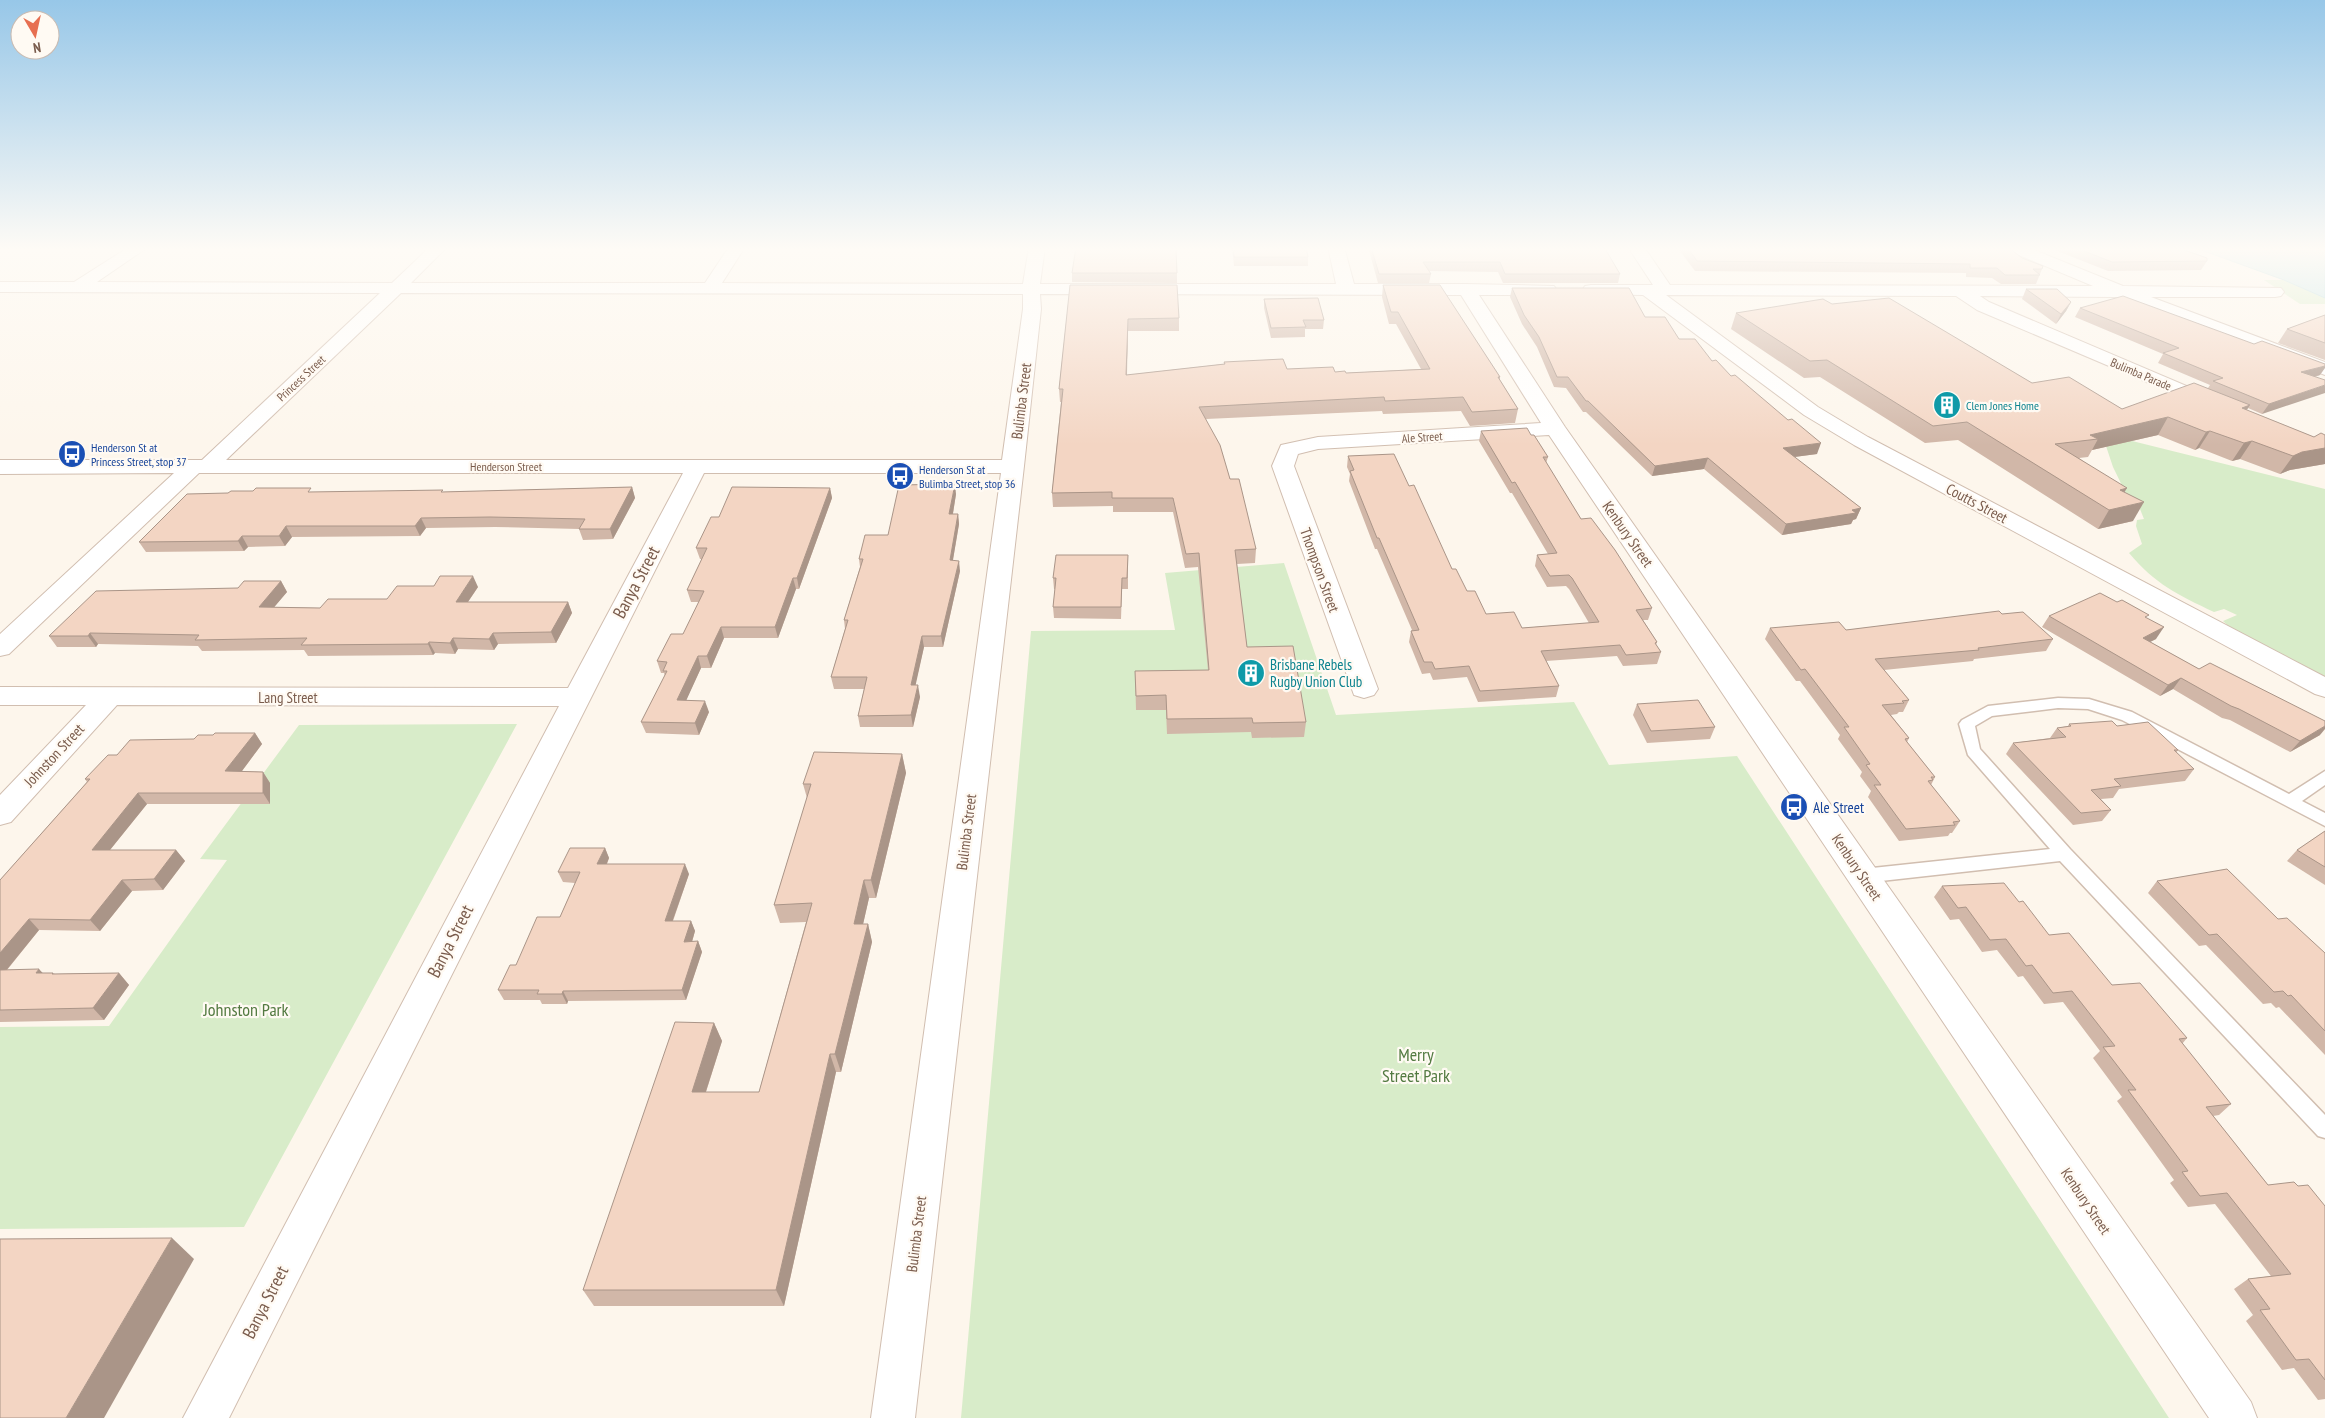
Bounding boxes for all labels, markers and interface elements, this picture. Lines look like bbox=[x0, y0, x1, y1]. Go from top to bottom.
north arrow bbox=[10, 10, 60, 60]
text: N bbox=[32, 38, 42, 57]
street label: Princess Street bbox=[274, 351, 329, 404]
street label: Bulimba Parade bbox=[2108, 354, 2174, 394]
street label: Bulimba Street bbox=[1007, 362, 1035, 440]
building icon: Clem Jones Home bbox=[1932, 390, 1962, 420]
place label: Clem Jones Home bbox=[1966, 398, 2039, 413]
street label: Ale Street bbox=[1401, 428, 1444, 446]
bus stop icon: Henderson St at Princess Street, stop 37 bbox=[57, 439, 87, 469]
place label: Henderson St at Princess Street, stop 37 bbox=[91, 440, 187, 469]
street label: Henderson Street bbox=[470, 459, 543, 474]
bus stop icon: Henderson St at Bulimba Street, stop 36 bbox=[885, 461, 915, 491]
place label: Henderson St at Bulimba Street, stop 36 bbox=[919, 462, 1015, 491]
street label: Coutts Street bbox=[1943, 479, 2011, 527]
street label: Kenbury Street bbox=[1598, 497, 1658, 571]
street label: Thompson Street bbox=[1296, 525, 1344, 615]
street label: Banya Street bbox=[607, 542, 665, 622]
place label: Brisbane Rebels Rugby Union Club bbox=[1270, 655, 1362, 691]
building icon: Brisbane Rebels Rugby Union Club bbox=[1236, 658, 1266, 688]
street label: Lang Street bbox=[258, 688, 318, 707]
street label: Johnston Street bbox=[19, 719, 88, 791]
bus stop icon: Ale Street bbox=[1779, 792, 1809, 822]
street label: Bulimba Street bbox=[952, 793, 980, 871]
place label: Ale Street bbox=[1813, 798, 1864, 817]
street label: Kenbury Street bbox=[1828, 830, 1886, 904]
street label: Banya Street bbox=[422, 901, 478, 981]
park label: Johnston Park bbox=[202, 998, 289, 1021]
park label: Merry Street Park bbox=[1382, 1043, 1450, 1087]
street label: Kenbury Street bbox=[2057, 1164, 2115, 1238]
street label: Bulimba Street bbox=[902, 1195, 930, 1273]
street label: Banya Street bbox=[237, 1262, 293, 1342]

